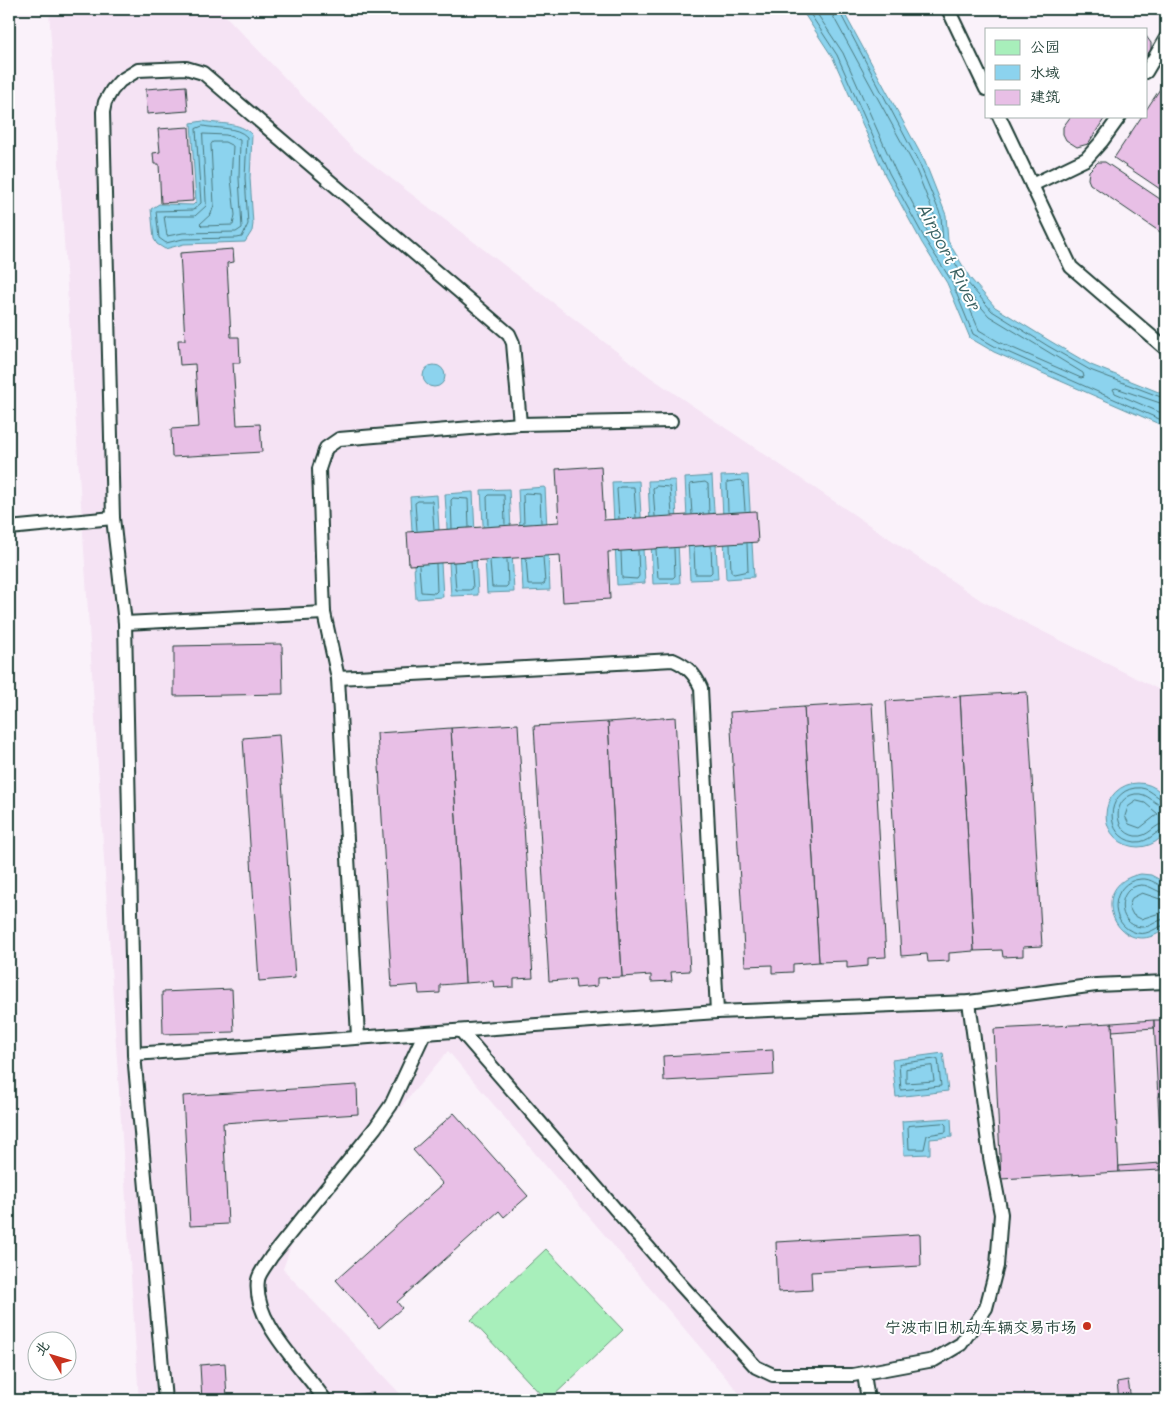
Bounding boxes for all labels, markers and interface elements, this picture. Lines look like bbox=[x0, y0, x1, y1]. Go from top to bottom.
legend bbox=[985, 28, 1148, 118]
text: 公园 bbox=[1030, 36, 1060, 56]
text: 水域 bbox=[1030, 62, 1060, 82]
text: 建筑 bbox=[1030, 86, 1060, 106]
water label: Airport River bbox=[912, 199, 988, 315]
place label: 宁波市旧机动车辆交易市场 bbox=[885, 1316, 1077, 1337]
marker: 宁波市旧机动车辆交易市场 bbox=[1081, 1320, 1093, 1332]
north arrow bbox=[28, 1332, 78, 1382]
text: 北 bbox=[30, 1336, 53, 1359]

